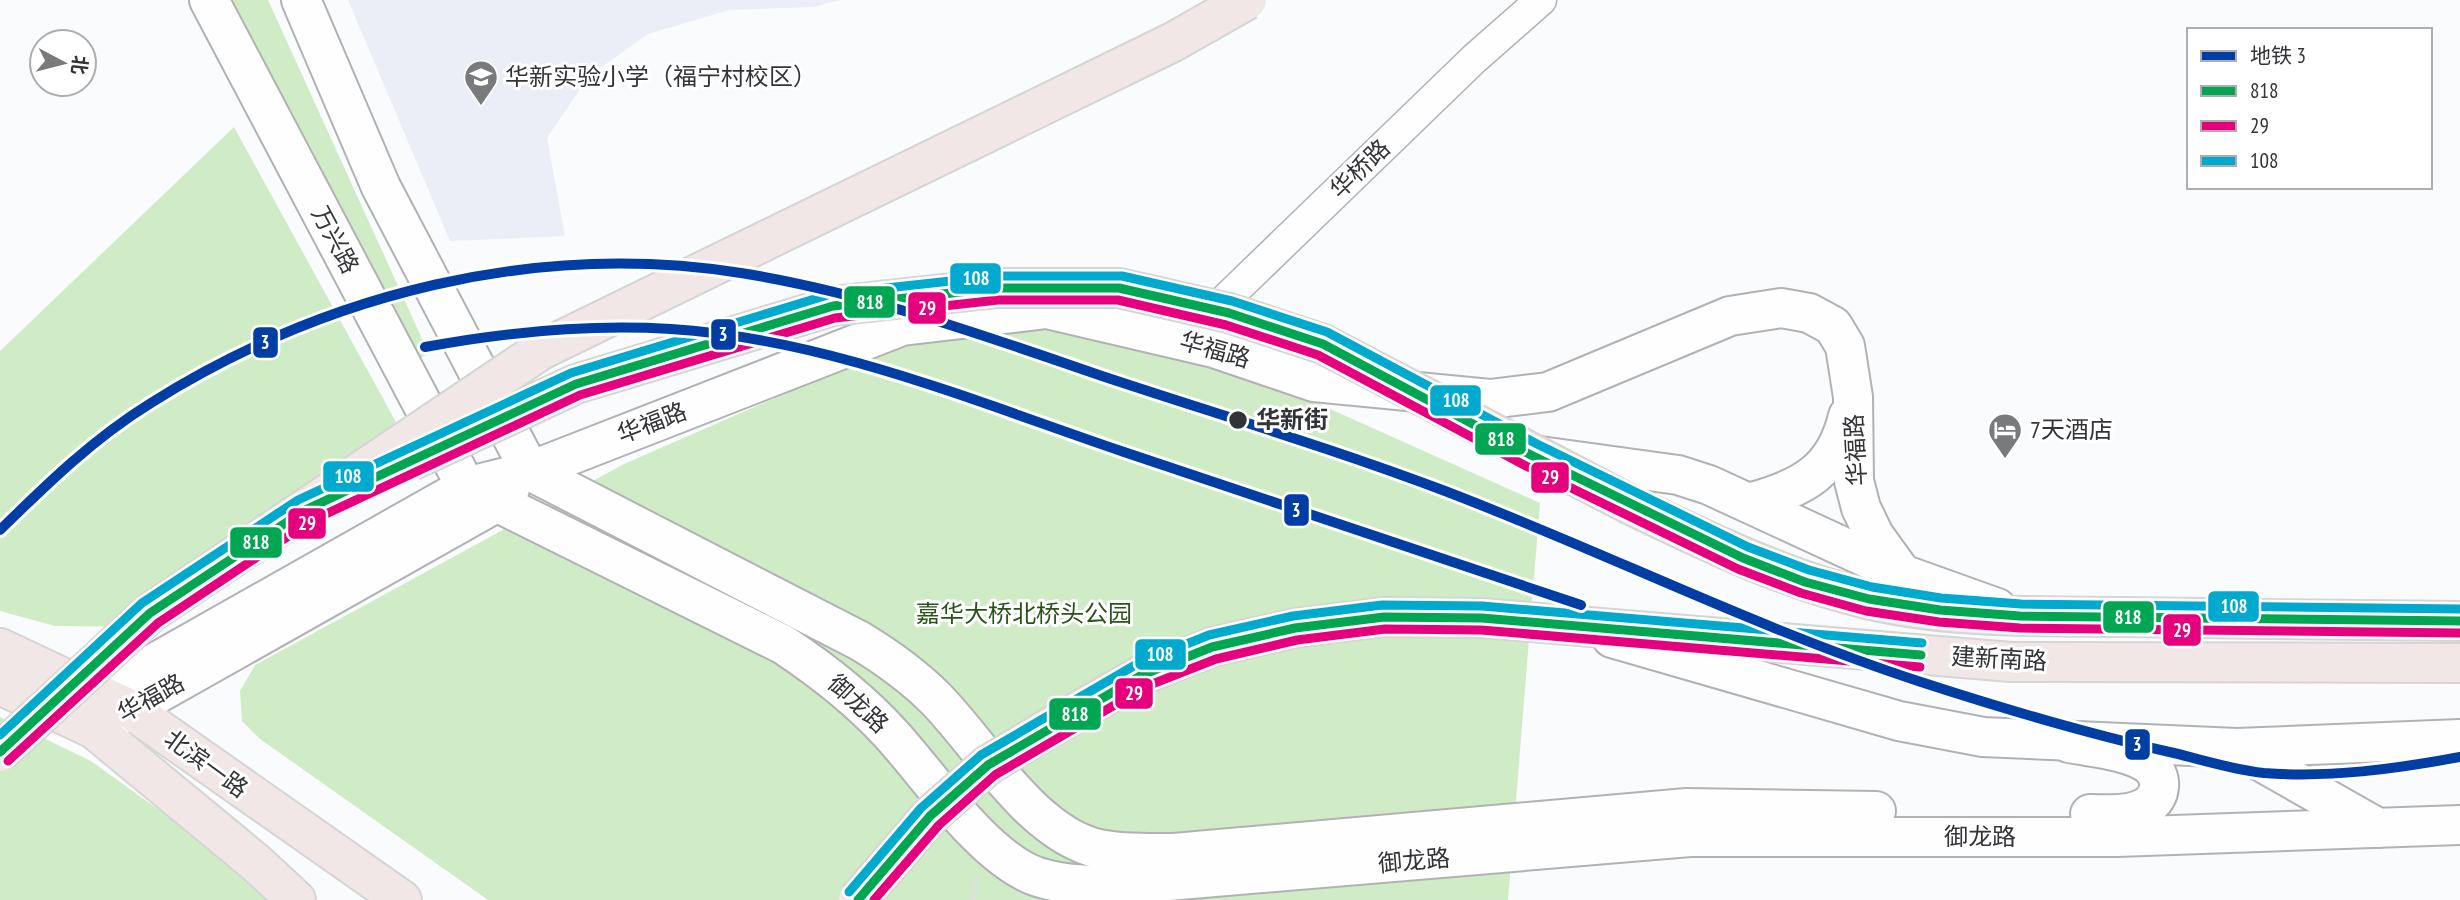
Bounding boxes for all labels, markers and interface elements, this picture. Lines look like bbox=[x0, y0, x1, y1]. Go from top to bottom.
north arrow bbox=[28, 28, 98, 98]
legend bbox=[2187, 28, 2432, 189]
text: 地铁 3 bbox=[2250, 42, 2306, 69]
text: 北 bbox=[67, 54, 93, 76]
school or university icon: 华新实验小学（福宁村校区） bbox=[462, 58, 500, 107]
place label: 华新实验小学（福宁村校区） bbox=[505, 61, 817, 92]
text: 818 bbox=[2250, 77, 2278, 104]
text: 29 bbox=[2250, 112, 2269, 139]
street label: 华桥路 bbox=[1323, 132, 1396, 205]
text: 108 bbox=[2250, 147, 2278, 174]
street label: 万兴路 bbox=[305, 201, 366, 279]
line badge: 108 bbox=[949, 262, 1002, 295]
text: 108 bbox=[962, 266, 990, 290]
line badge: 818 bbox=[843, 285, 896, 319]
text: 818 bbox=[856, 290, 884, 314]
line badge: 29 bbox=[907, 291, 947, 325]
text: 29 bbox=[918, 296, 936, 320]
line badge: 3 bbox=[710, 318, 737, 351]
text: 3 bbox=[718, 322, 728, 346]
street label: 华福路 bbox=[1176, 325, 1254, 374]
line badge: 3 bbox=[252, 326, 279, 359]
text: 3 bbox=[260, 330, 270, 354]
line badge: 108 bbox=[1429, 384, 1482, 417]
text: 108 bbox=[1442, 388, 1470, 412]
street label: 华福路 bbox=[613, 395, 691, 450]
place label: 华新街 bbox=[1256, 404, 1328, 435]
marker: 华新街 bbox=[1227, 409, 1249, 431]
hotel icon: 7天酒店 bbox=[1986, 411, 2024, 460]
street label: 华福路 bbox=[1838, 413, 1873, 487]
place label: 7天酒店 bbox=[2030, 414, 2113, 445]
line badge: 818 bbox=[1474, 422, 1527, 456]
text: 818 bbox=[1487, 427, 1515, 451]
line badge: 108 bbox=[322, 460, 375, 493]
line badge: 29 bbox=[1530, 461, 1570, 494]
text: 108 bbox=[334, 464, 362, 488]
text: 29 bbox=[1541, 465, 1559, 489]
line badge: 3 bbox=[1283, 493, 1310, 527]
text: 3 bbox=[1291, 498, 1301, 522]
line badge: 29 bbox=[287, 507, 327, 540]
text: 29 bbox=[298, 511, 316, 535]
line badge: 818 bbox=[229, 526, 283, 559]
text: 818 bbox=[242, 530, 270, 554]
line badge: 108 bbox=[2207, 590, 2260, 623]
text: 108 bbox=[2220, 594, 2248, 618]
park label: 嘉华大桥北桥头公园 bbox=[916, 598, 1132, 629]
line badge: 818 bbox=[2102, 600, 2155, 634]
text: 818 bbox=[2114, 605, 2142, 629]
line badge: 29 bbox=[2162, 613, 2202, 647]
text: 29 bbox=[2173, 618, 2191, 642]
line badge: 108 bbox=[1134, 638, 1187, 671]
street label: 建新南路 bbox=[1950, 641, 2048, 676]
text: 108 bbox=[1146, 642, 1174, 666]
street label: 华福路 bbox=[112, 667, 190, 729]
street label: 御龙路 bbox=[821, 668, 895, 740]
line badge: 29 bbox=[1114, 677, 1154, 710]
text: 29 bbox=[1125, 681, 1143, 705]
line badge: 818 bbox=[1048, 697, 1102, 731]
text: 818 bbox=[1061, 702, 1089, 726]
street label: 北滨一路 bbox=[158, 723, 254, 804]
line badge: 3 bbox=[2124, 728, 2151, 761]
text: 3 bbox=[2132, 732, 2142, 756]
street label: 御龙路 bbox=[1944, 821, 2016, 852]
street label: 御龙路 bbox=[1377, 842, 1451, 879]

